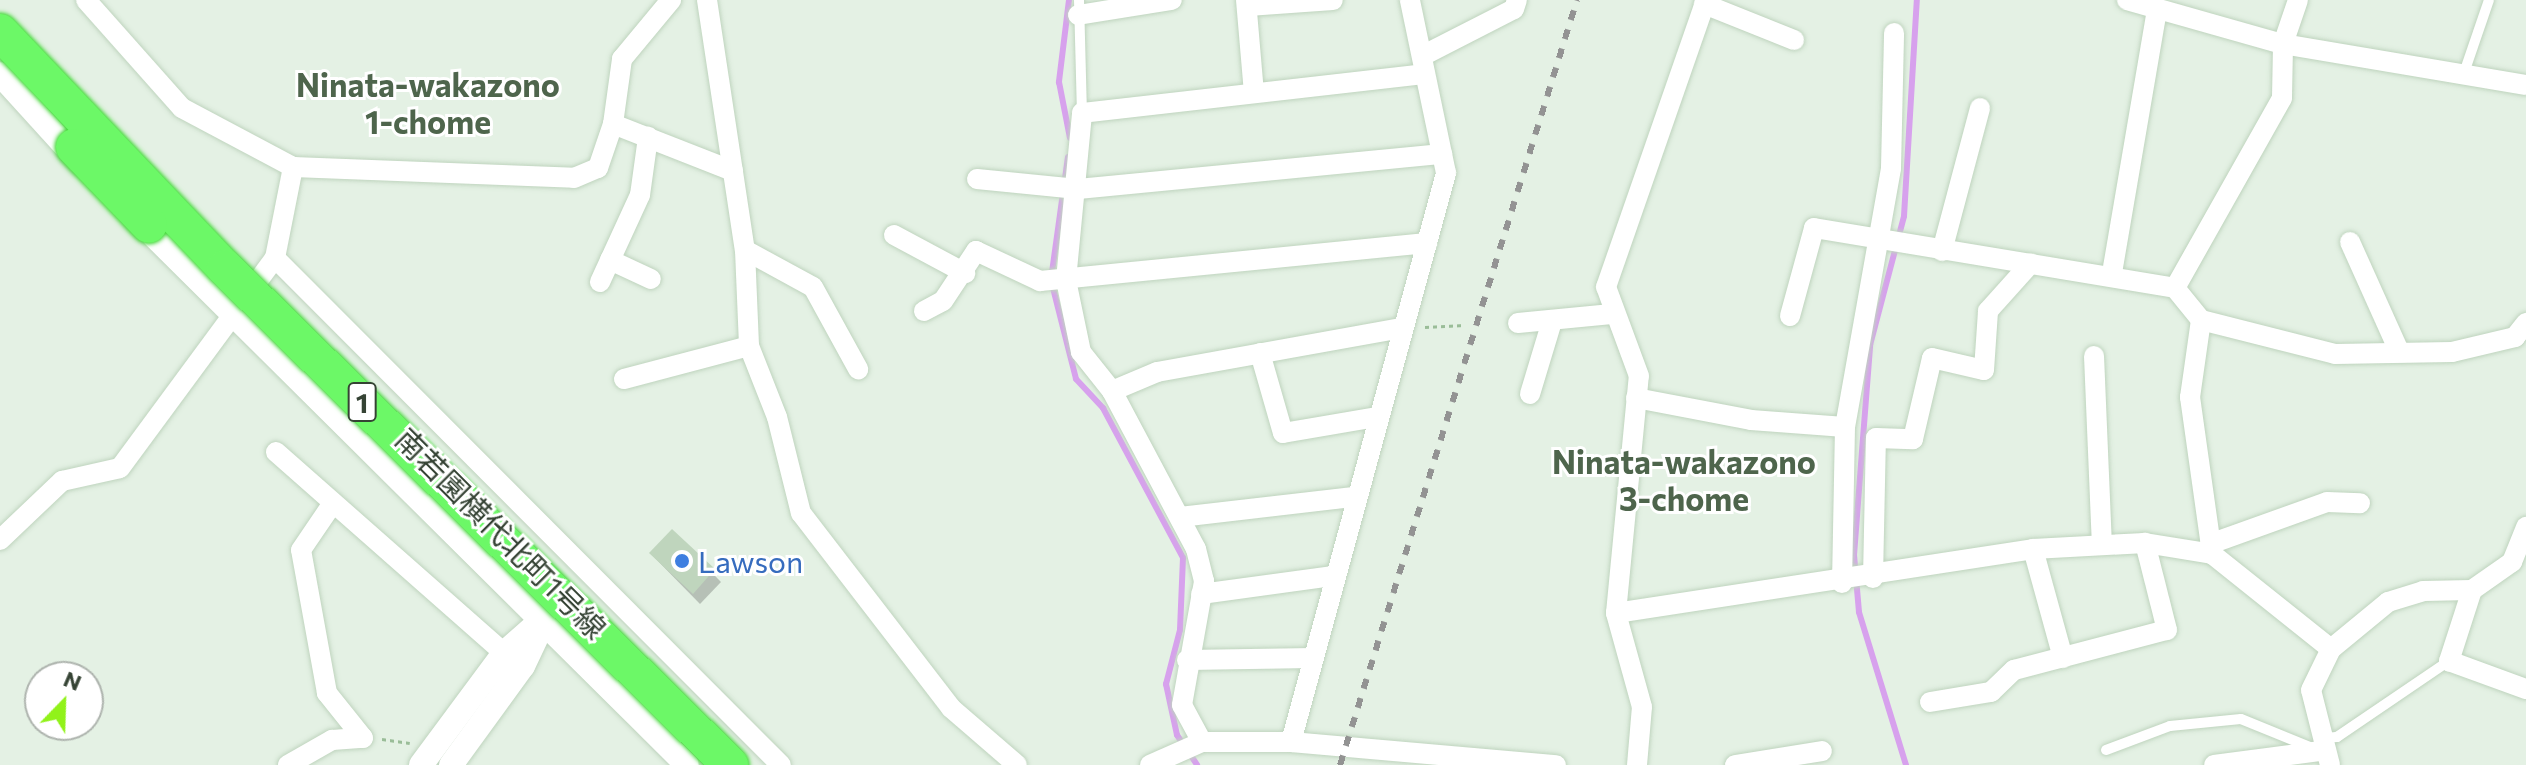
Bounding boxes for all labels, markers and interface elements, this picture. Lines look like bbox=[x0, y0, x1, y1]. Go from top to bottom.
district label: Ninata-wakazono 1-chome bbox=[296, 66, 560, 141]
road number: 1 bbox=[346, 378, 378, 426]
street label: 南若園横代北町1号線 bbox=[388, 420, 614, 646]
district label: Ninata-wakazono 3-chome bbox=[1552, 443, 1816, 518]
place label: Lawson bbox=[698, 543, 803, 579]
marker: Lawson bbox=[673, 552, 691, 570]
north arrow bbox=[24, 661, 104, 741]
text: N bbox=[60, 665, 86, 696]

